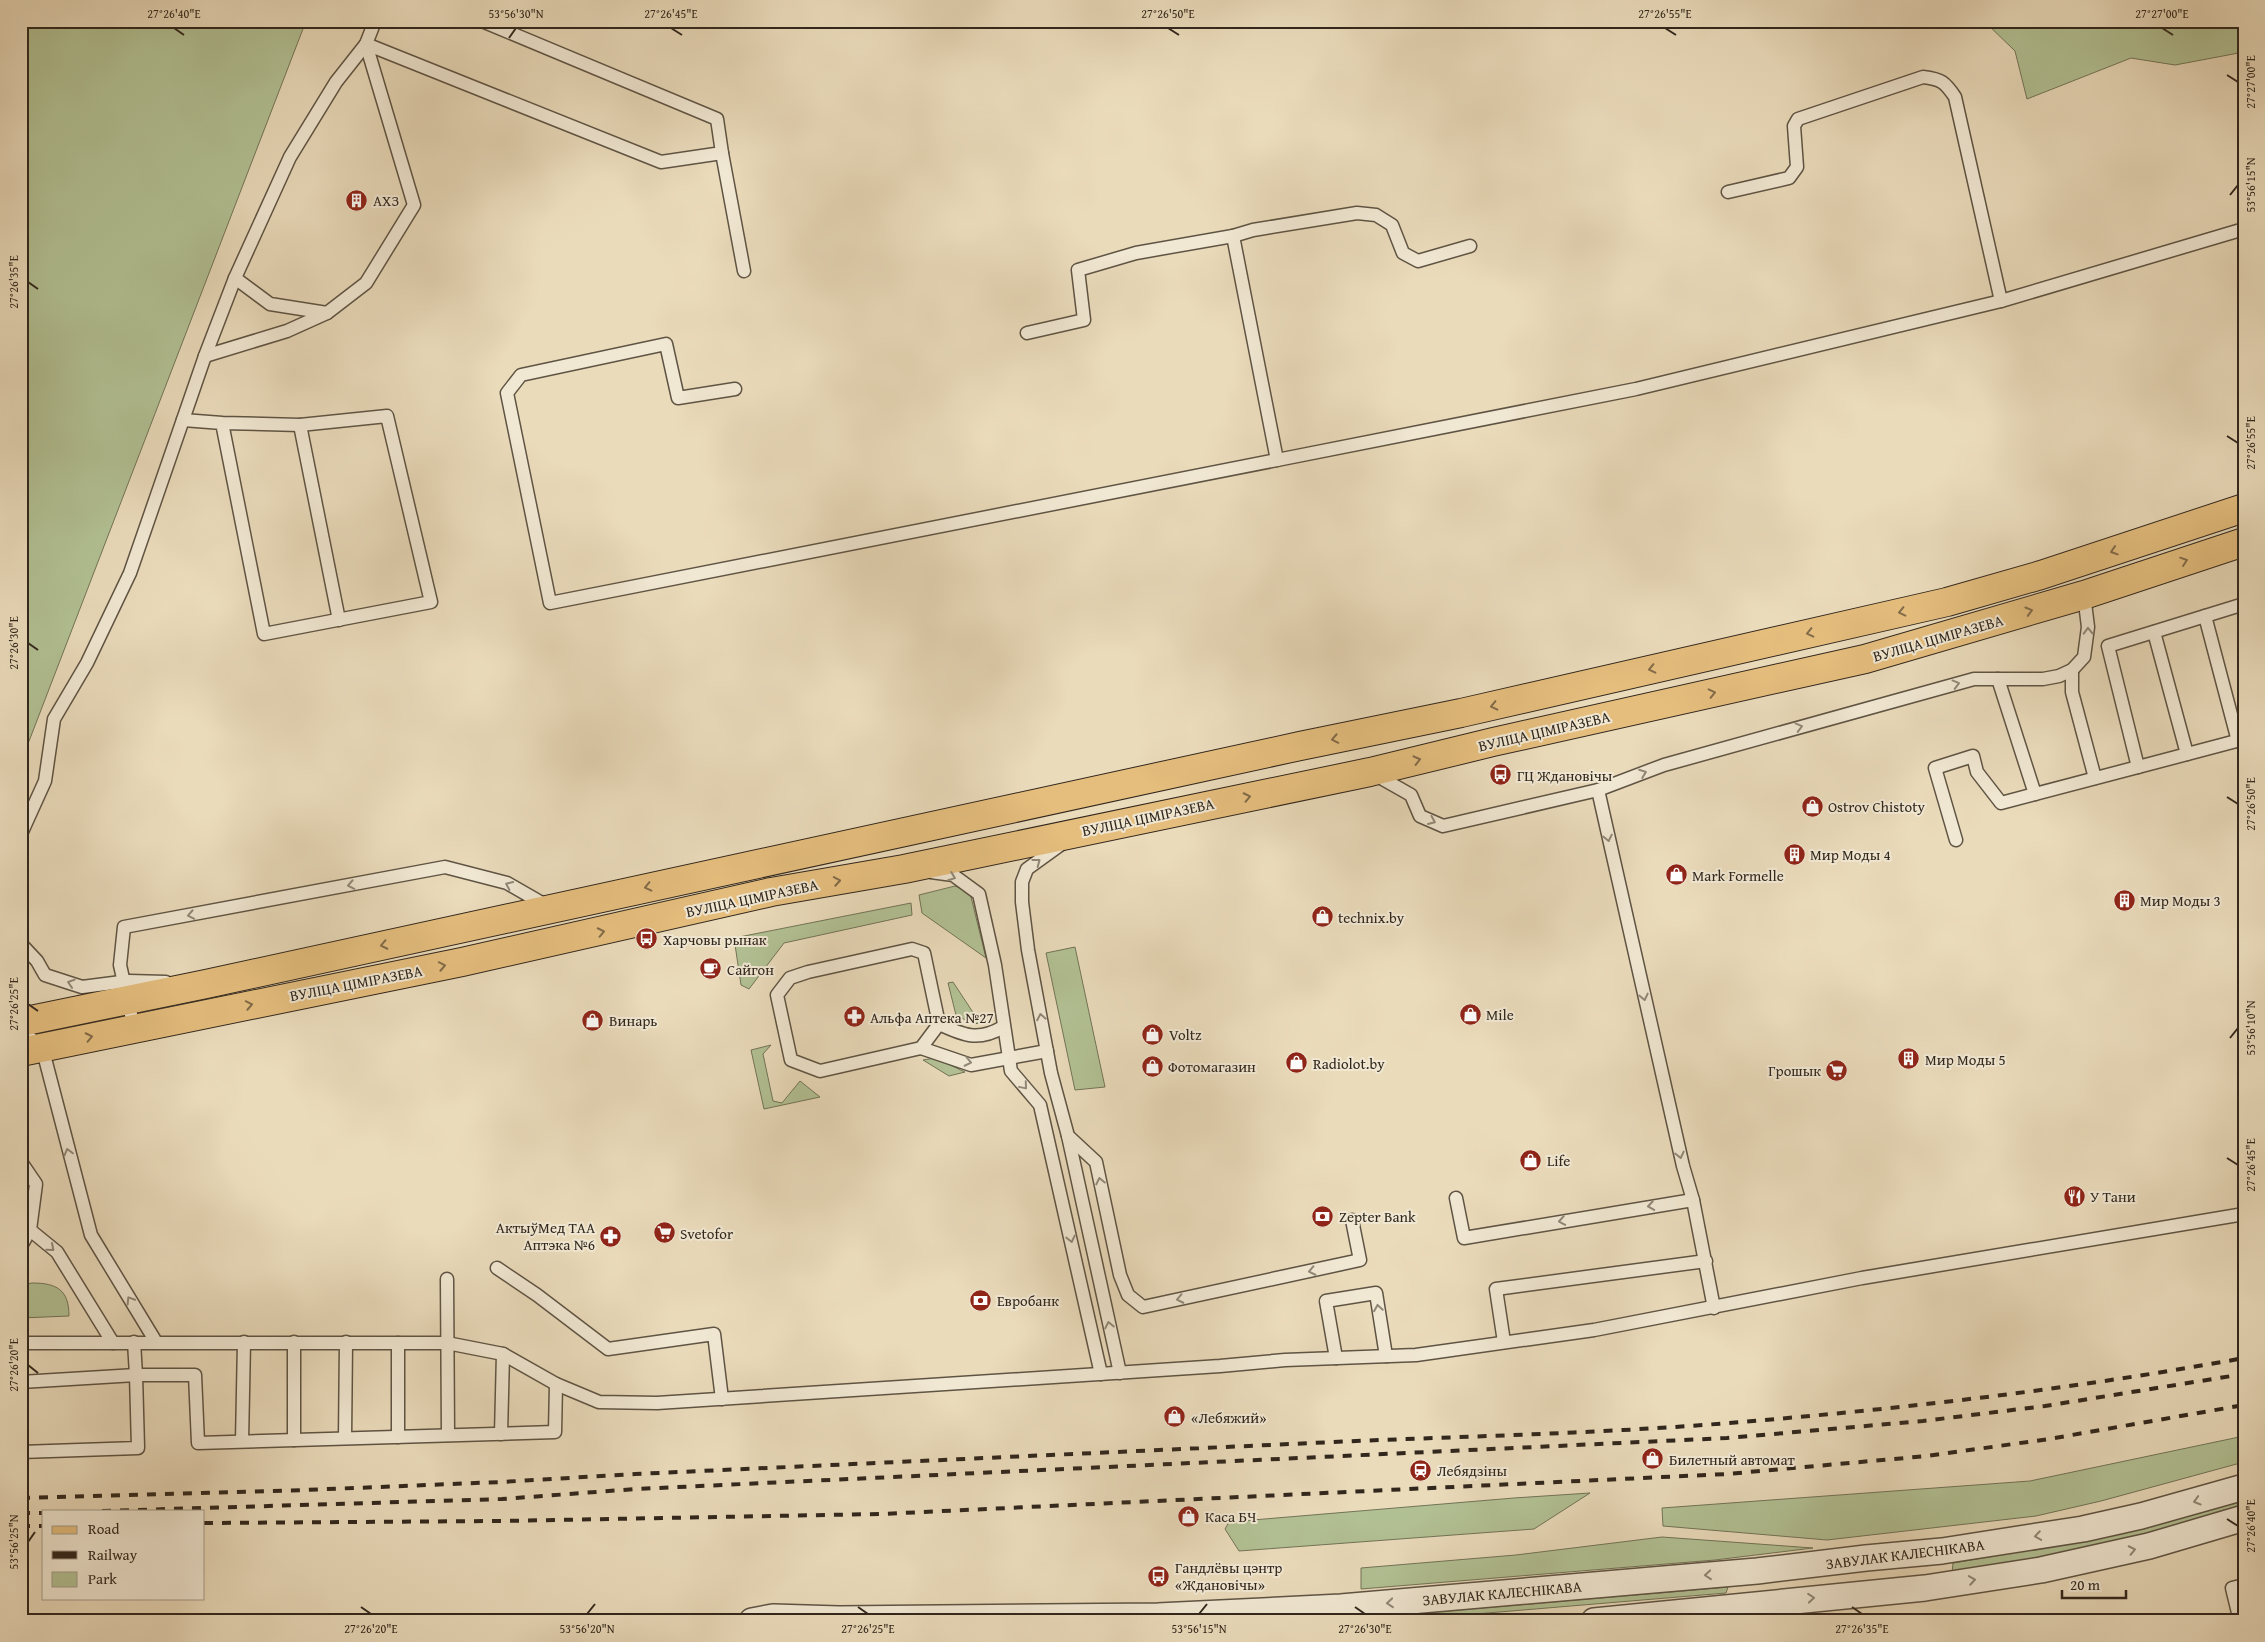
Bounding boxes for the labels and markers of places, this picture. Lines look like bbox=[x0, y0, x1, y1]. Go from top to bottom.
building icon: АХЗ bbox=[345, 188, 369, 212]
place label: АХЗ bbox=[373, 190, 399, 211]
bus stop icon: ГЦ Ждановічы bbox=[1489, 763, 1513, 787]
place label: ГЦ Ждановічы bbox=[1517, 765, 1613, 786]
shop icon: Ostrov Chistoty bbox=[1800, 794, 1824, 818]
place label: Ostrov Chistoty bbox=[1828, 796, 1925, 817]
building icon: Мир Моды 4 bbox=[1782, 842, 1806, 866]
place label: Мир Моды 4 bbox=[1810, 844, 1891, 865]
shop icon: Mark Formelle bbox=[1664, 863, 1688, 887]
place label: Mark Formelle bbox=[1692, 865, 1784, 886]
building icon: Мир Моды 3 bbox=[2112, 888, 2136, 912]
place label: Мир Моды 3 bbox=[2140, 890, 2221, 911]
shop icon: technix.by bbox=[1310, 905, 1334, 929]
place label: technix.by bbox=[1338, 907, 1405, 928]
bus stop icon: Харчовы рынак bbox=[635, 927, 659, 951]
place label: Харчовы рынак bbox=[663, 929, 767, 950]
cafe icon: Сайгон bbox=[699, 957, 723, 981]
place label: Сайгон bbox=[727, 959, 774, 980]
shop icon: Mile bbox=[1458, 1002, 1482, 1026]
place label: Mile bbox=[1486, 1004, 1514, 1025]
pharmacy icon: Альфа Аптека №27 bbox=[842, 1005, 866, 1029]
place label: Альфа Аптека №27 bbox=[870, 1007, 994, 1028]
shop icon: Винарь bbox=[581, 1008, 605, 1032]
place label: Винарь bbox=[609, 1010, 657, 1031]
shop icon: Voltz bbox=[1141, 1022, 1165, 1046]
place label: Voltz bbox=[1169, 1024, 1202, 1045]
building icon: Мир Моды 5 bbox=[1897, 1047, 1921, 1071]
place label: Мир Моды 5 bbox=[1925, 1049, 2006, 1070]
shop icon: Radiolot.by bbox=[1285, 1051, 1309, 1075]
place label: Radiolot.by bbox=[1313, 1053, 1385, 1074]
shop icon: Фотомагазин bbox=[1140, 1054, 1164, 1078]
place label: Фотомагазин bbox=[1168, 1056, 1256, 1077]
supermarket icon: Грошык bbox=[1825, 1058, 1849, 1082]
place label: Грошык bbox=[1768, 1060, 1821, 1081]
shop icon: Life bbox=[1519, 1148, 1543, 1172]
place label: Life bbox=[1547, 1150, 1570, 1171]
restaurant icon: У Тани bbox=[2062, 1184, 2086, 1208]
place label: У Тани bbox=[2090, 1186, 2136, 1207]
bank icon: Zepter Bank bbox=[1311, 1204, 1335, 1228]
place label: Zepter Bank bbox=[1339, 1206, 1416, 1227]
place label: АктыўМед ТАА Аптэка №6 bbox=[496, 1217, 595, 1255]
supermarket icon: Svetofor bbox=[652, 1221, 676, 1245]
place label: Svetofor bbox=[680, 1223, 733, 1244]
pharmacy icon: АктыўМед ТАА Аптэка №6 bbox=[599, 1224, 623, 1248]
bank icon: Евробанк bbox=[969, 1288, 993, 1312]
place label: Евробанк bbox=[997, 1290, 1059, 1311]
shop icon: «Лебяжий» bbox=[1163, 1405, 1187, 1429]
place label: «Лебяжий» bbox=[1191, 1407, 1267, 1428]
shop icon: Билетный автомат bbox=[1641, 1447, 1665, 1471]
place label: Билетный автомат bbox=[1669, 1449, 1796, 1470]
station icon: Лебядзіны bbox=[1409, 1458, 1433, 1482]
place label: Лебядзіны bbox=[1437, 1460, 1507, 1481]
shop icon: Каса БЧ bbox=[1177, 1504, 1201, 1528]
place label: Каса БЧ bbox=[1205, 1506, 1256, 1527]
place label: Гандлёвы цэнтр «Ждановічы» bbox=[1175, 1557, 1282, 1595]
bus stop icon: Гандлёвы цэнтр «Ждановічы» bbox=[1147, 1564, 1171, 1588]

